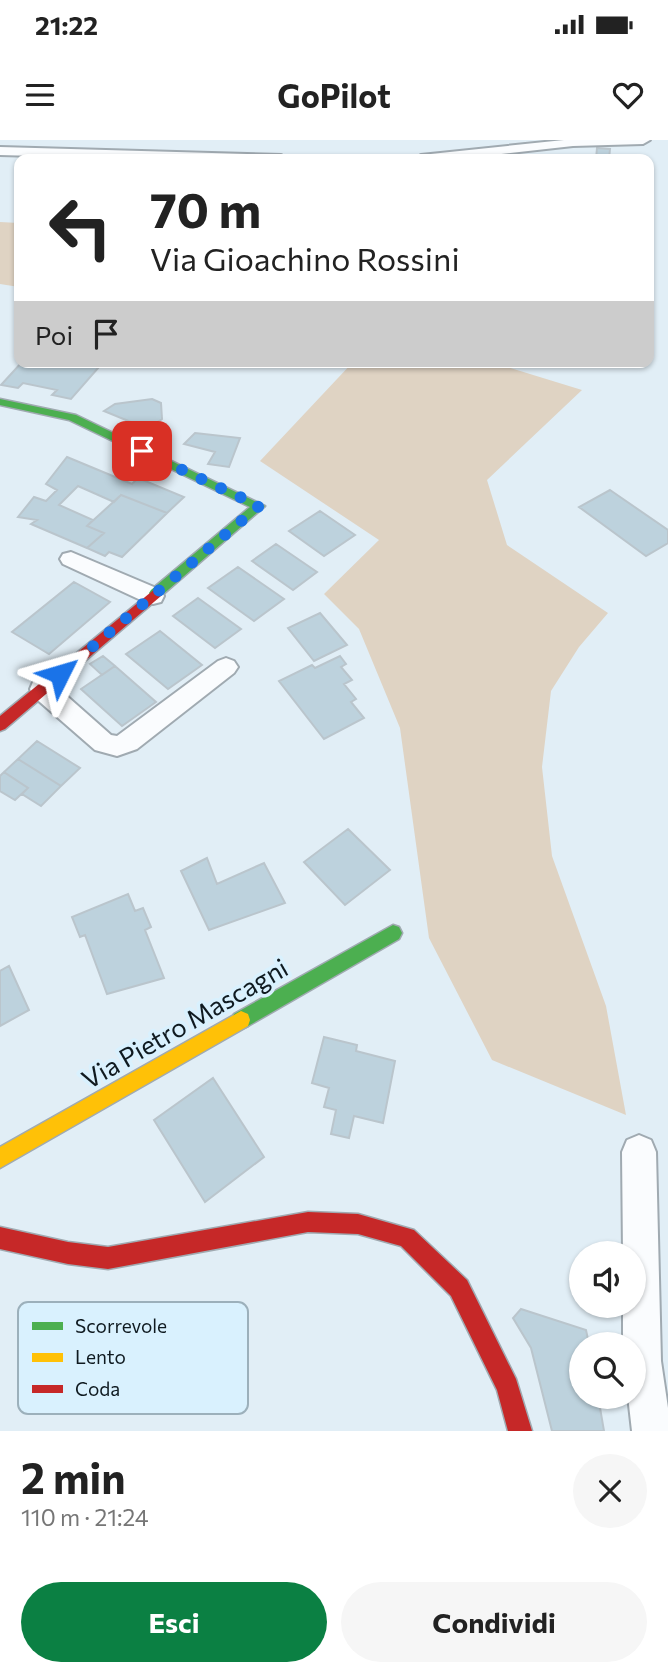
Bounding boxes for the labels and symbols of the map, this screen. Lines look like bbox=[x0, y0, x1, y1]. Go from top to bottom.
pin bbox=[112, 421, 172, 481]
position arrow bbox=[23, 637, 97, 711]
street label: Via Pietro Mascagni bbox=[76, 951, 293, 1094]
legend bbox=[18, 1302, 248, 1414]
text: Scorrevole bbox=[75, 1314, 167, 1337]
text: Lento bbox=[75, 1345, 126, 1368]
text: Coda bbox=[75, 1377, 120, 1400]

